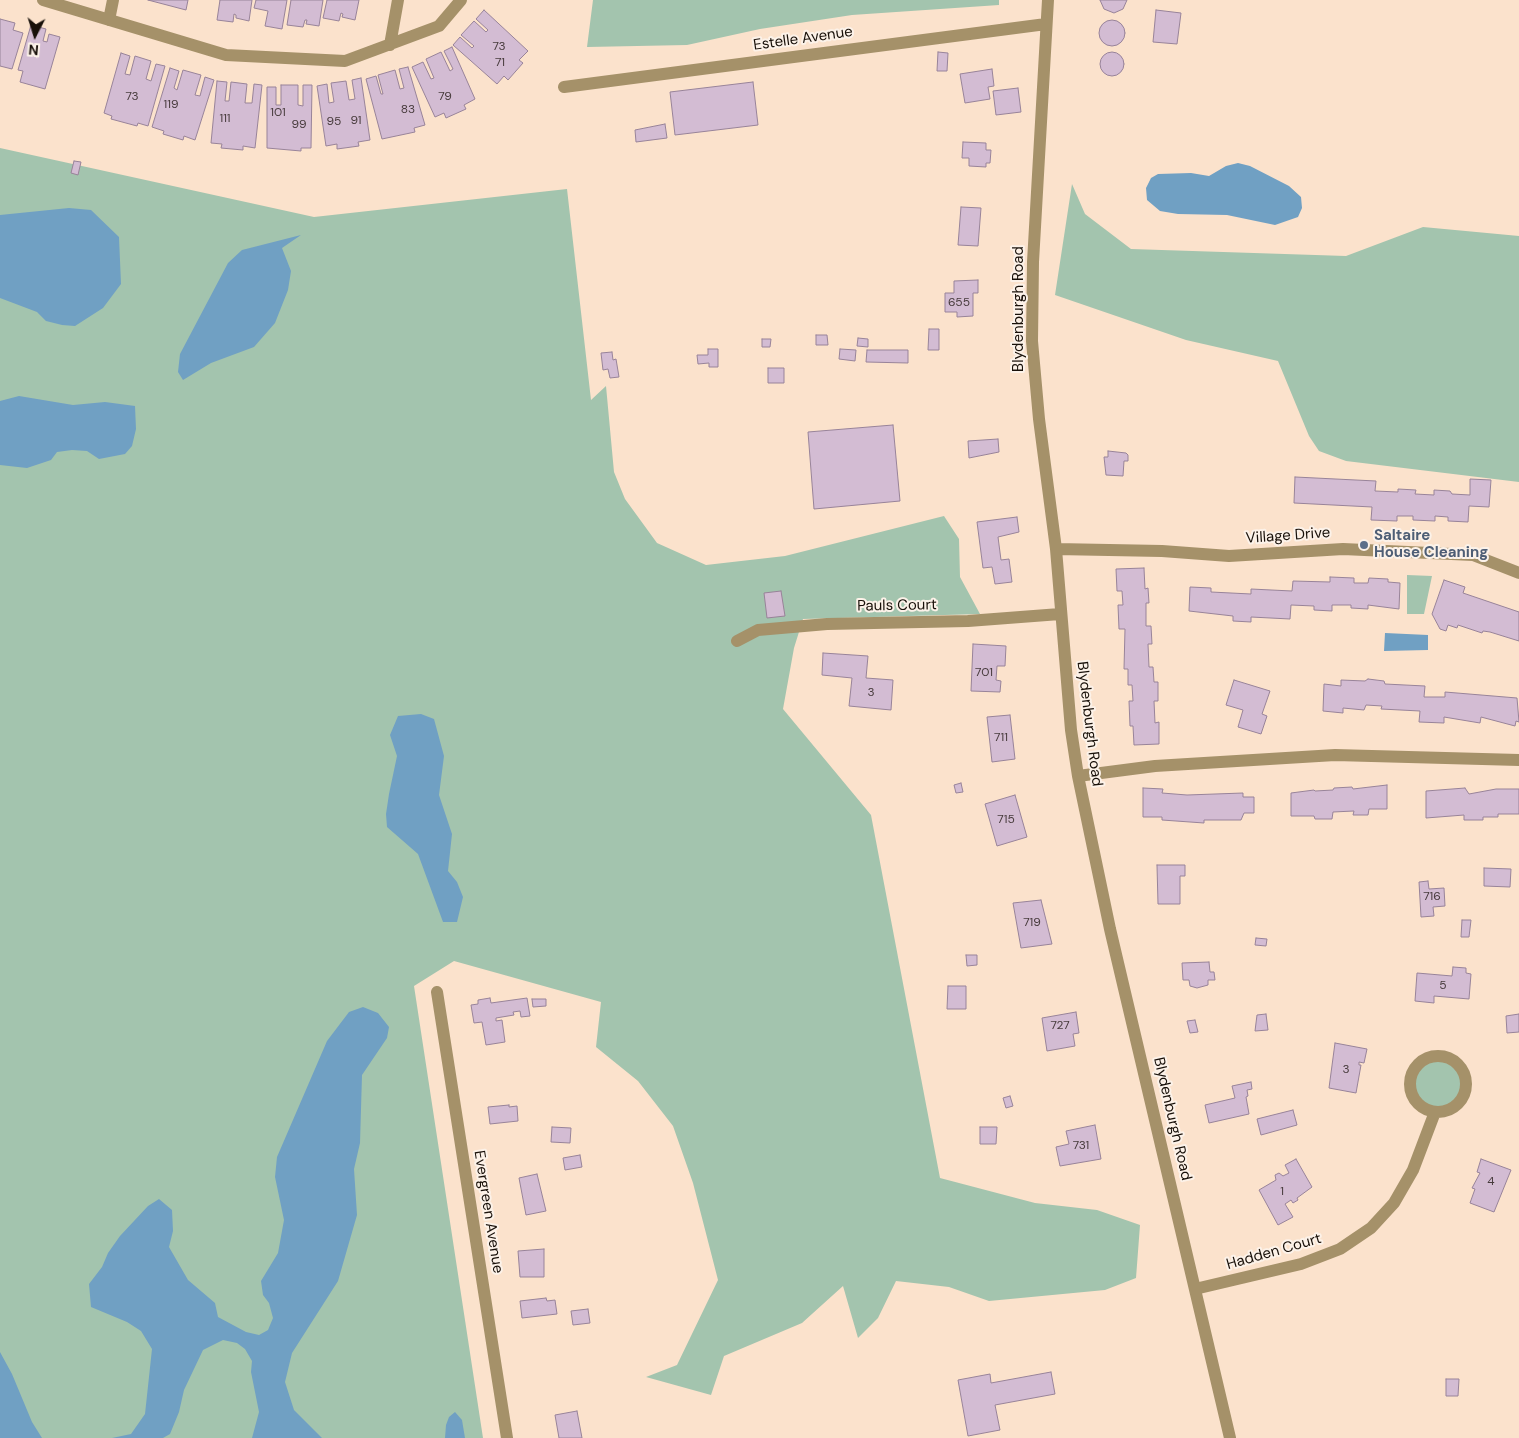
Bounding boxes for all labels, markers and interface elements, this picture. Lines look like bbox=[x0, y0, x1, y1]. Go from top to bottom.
north arrow bbox=[10, 10, 60, 60]
street label: Estelle Avenue bbox=[752, 23, 854, 55]
house number: 73 bbox=[492, 40, 506, 54]
text: N bbox=[28, 41, 40, 59]
house number: 71 bbox=[495, 56, 505, 70]
house number: 73 bbox=[125, 90, 139, 104]
house number: 79 bbox=[438, 90, 452, 104]
house number: 119 bbox=[163, 98, 179, 112]
house number: 83 bbox=[401, 103, 415, 117]
house number: 101 bbox=[270, 106, 286, 120]
house number: 111 bbox=[219, 112, 231, 126]
house number: 91 bbox=[350, 114, 362, 128]
house number: 95 bbox=[327, 115, 341, 129]
house number: 99 bbox=[291, 118, 307, 132]
street label: Blydenburgh Road bbox=[1010, 246, 1028, 372]
house number: 655 bbox=[948, 296, 970, 310]
street label: Village Drive bbox=[1245, 524, 1331, 548]
place label: Saltaire House Cleaning bbox=[1374, 527, 1488, 562]
marker: Saltaire House Cleaning bbox=[1358, 539, 1370, 551]
street label: Pauls Court bbox=[857, 596, 937, 616]
street label: Blydenburgh Road bbox=[1072, 660, 1106, 788]
house number: 701 bbox=[975, 666, 993, 680]
house number: 3 bbox=[867, 686, 875, 700]
house number: 711 bbox=[994, 731, 1008, 745]
house number: 715 bbox=[997, 813, 1015, 827]
house number: 716 bbox=[1423, 890, 1441, 904]
house number: 719 bbox=[1023, 916, 1041, 930]
house number: 5 bbox=[1439, 979, 1447, 993]
house number: 727 bbox=[1050, 1019, 1070, 1033]
street label: Blydenburgh Road bbox=[1149, 1056, 1195, 1182]
house number: 3 bbox=[1342, 1063, 1350, 1077]
house number: 731 bbox=[1073, 1139, 1089, 1153]
street label: Evergreen Avenue bbox=[469, 1149, 507, 1275]
house number: 4 bbox=[1487, 1175, 1495, 1189]
house number: 1 bbox=[1280, 1185, 1284, 1199]
street label: Hadden Court bbox=[1224, 1230, 1324, 1274]

